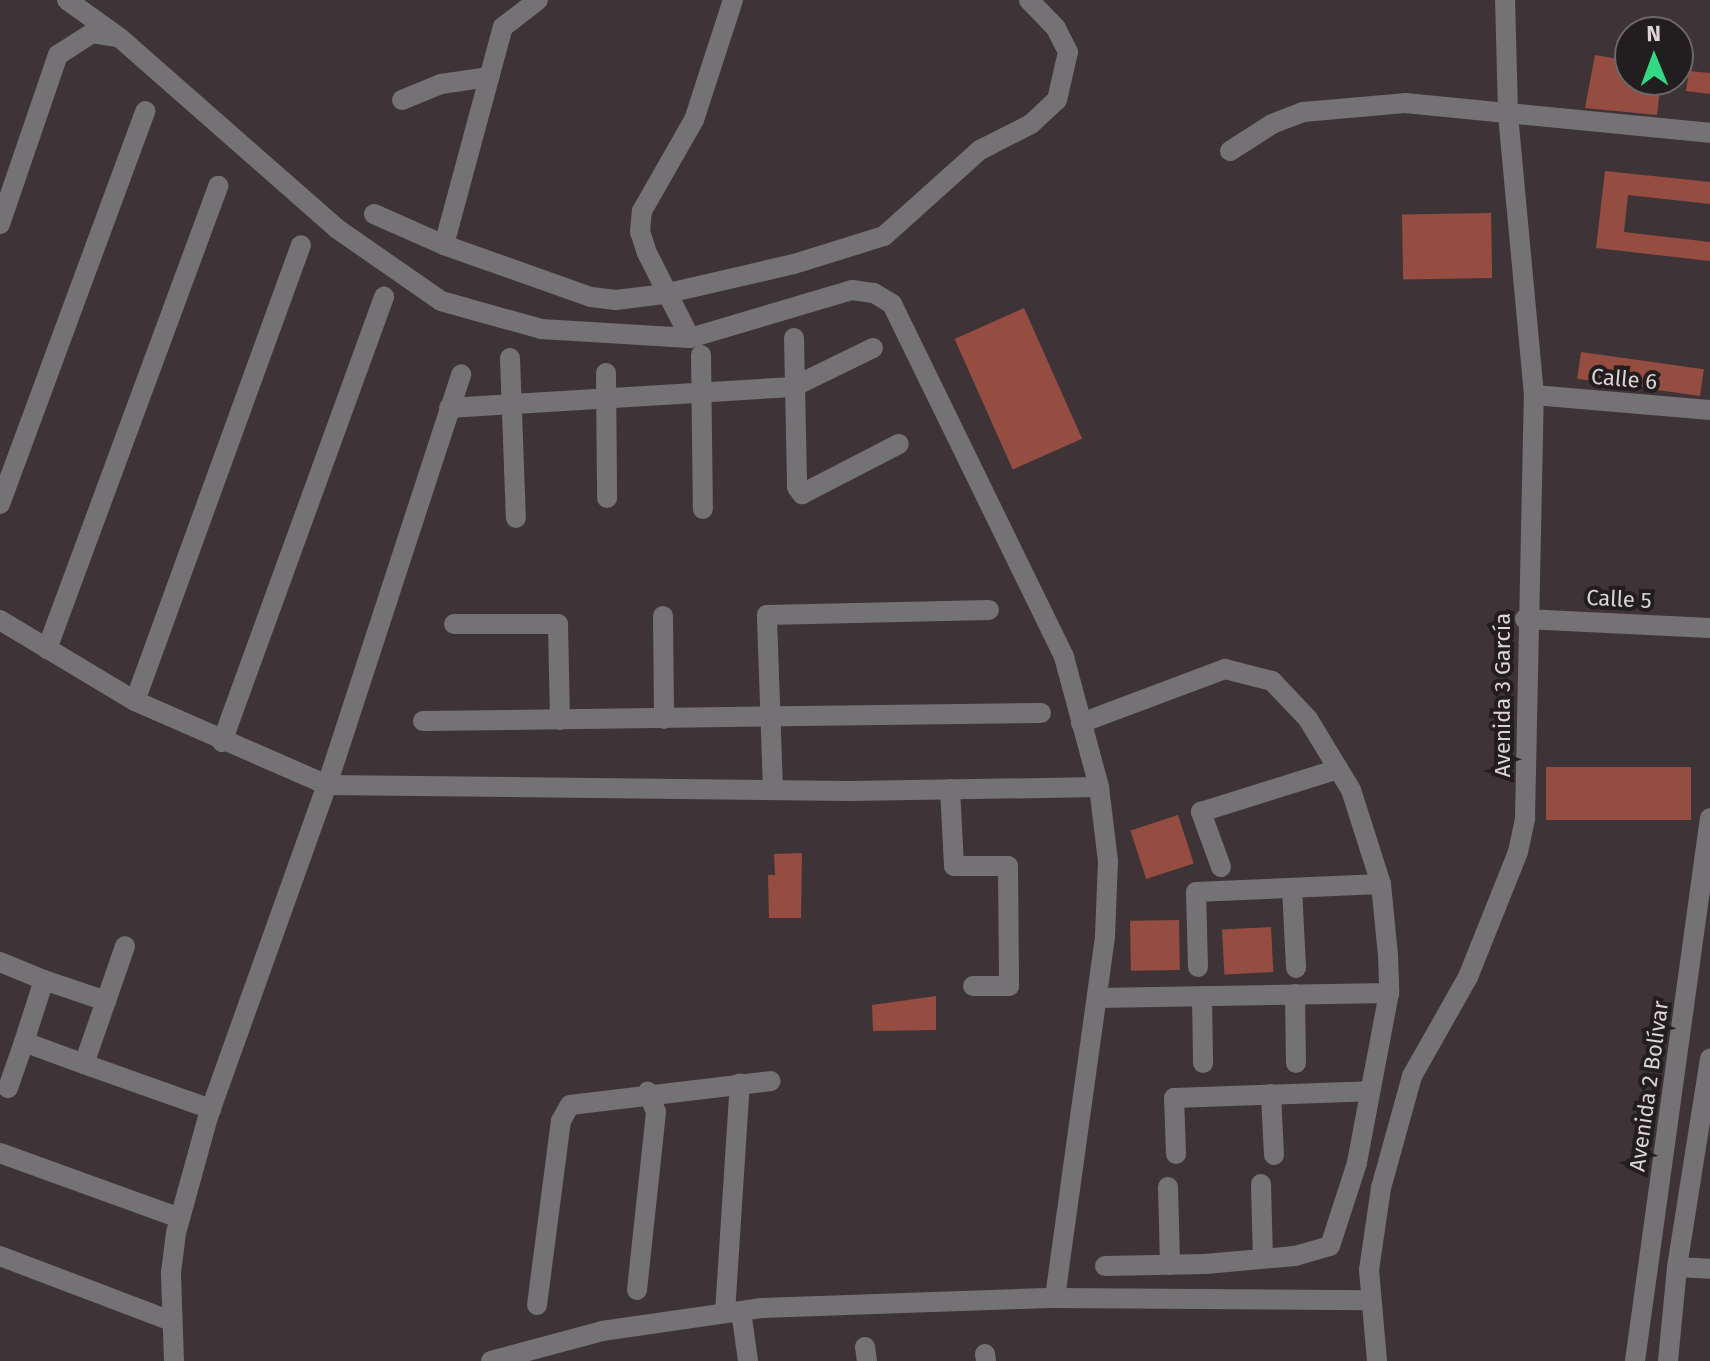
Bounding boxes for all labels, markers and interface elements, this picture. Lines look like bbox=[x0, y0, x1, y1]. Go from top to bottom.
north arrow bbox=[1614, 16, 1694, 96]
text: N bbox=[1646, 20, 1661, 47]
street label: Calle 6 bbox=[1590, 363, 1658, 395]
street label: Calle 5 bbox=[1586, 584, 1652, 614]
street label: Avenida 3 García bbox=[1490, 613, 1516, 777]
street label: Avenida 2 Bolívar bbox=[1624, 999, 1674, 1173]

